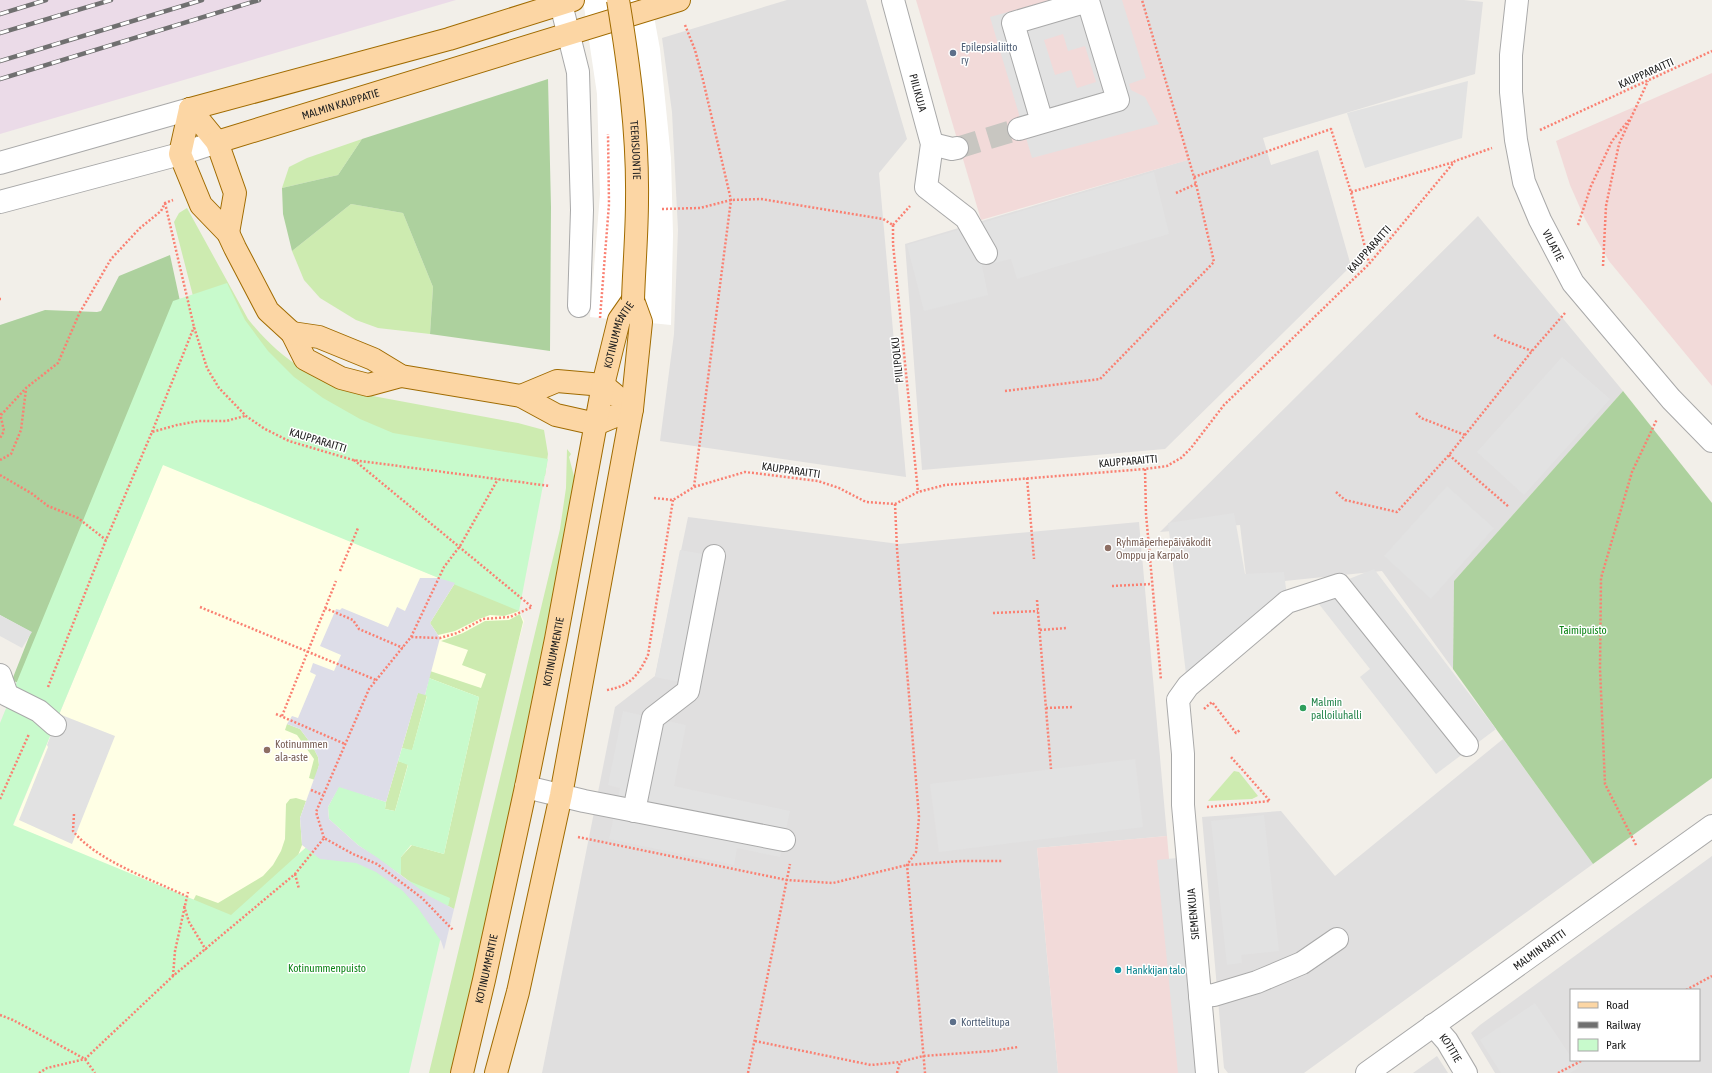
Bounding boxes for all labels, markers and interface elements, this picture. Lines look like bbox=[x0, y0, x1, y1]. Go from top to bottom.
place label: Epilepsialiitto ry bbox=[961, 41, 1017, 66]
marker: Epilepsialiitto ry bbox=[948, 48, 958, 58]
street label: KAUPPARAITTI bbox=[1617, 55, 1675, 91]
street label: PIILIKUJA bbox=[907, 72, 929, 114]
street label: MALMIN KAUPPATIE bbox=[300, 86, 381, 122]
street label: TEERISUONTIE bbox=[628, 120, 643, 180]
street label: KAUPPARAITTI bbox=[1345, 223, 1393, 275]
street label: VILJATIE bbox=[1540, 228, 1566, 263]
street label: KOTINUMMENTIE bbox=[601, 299, 636, 369]
street label: PIILIPOLKU bbox=[889, 336, 905, 384]
street label: KAUPPARAITTI bbox=[288, 426, 348, 454]
street label: KAUPPARAITTI bbox=[1098, 452, 1158, 470]
street label: KAUPPARAITTI bbox=[761, 460, 821, 480]
place label: Ryhmäperhepäiväkodit Omppu ja Karpalo bbox=[1116, 536, 1211, 561]
marker: Ryhmäperhepäiväkodit Omppu ja Karpalo bbox=[1103, 543, 1113, 553]
street label: KOTINUMMENTIE bbox=[541, 616, 566, 687]
park label: Taimipuisto bbox=[1559, 624, 1607, 636]
place label: Malmin palloiluhalli bbox=[1311, 696, 1362, 721]
marker: Malmin palloiluhalli bbox=[1298, 703, 1308, 713]
place label: Kotinummen ala-aste bbox=[275, 738, 328, 763]
marker: Kotinummen ala-aste bbox=[262, 745, 272, 755]
street label: SIEMENKUJA bbox=[1185, 887, 1201, 940]
street label: MALMIN RAITTI bbox=[1511, 927, 1568, 972]
street label: KOTINUMMENTIE bbox=[473, 933, 500, 1004]
park label: Kotinummenpuisto bbox=[288, 962, 366, 974]
place label: Hankkijan talo bbox=[1126, 964, 1185, 976]
marker: Hankkijan talo bbox=[1113, 965, 1123, 975]
legend bbox=[1570, 989, 1700, 1061]
text: Road bbox=[1606, 998, 1629, 1012]
place label: Korttelitupa bbox=[961, 1016, 1010, 1028]
marker: Korttelitupa bbox=[948, 1017, 958, 1027]
text: Railway bbox=[1606, 1018, 1641, 1032]
street label: KOTITIE bbox=[1437, 1031, 1464, 1064]
text: Park bbox=[1606, 1038, 1627, 1052]

